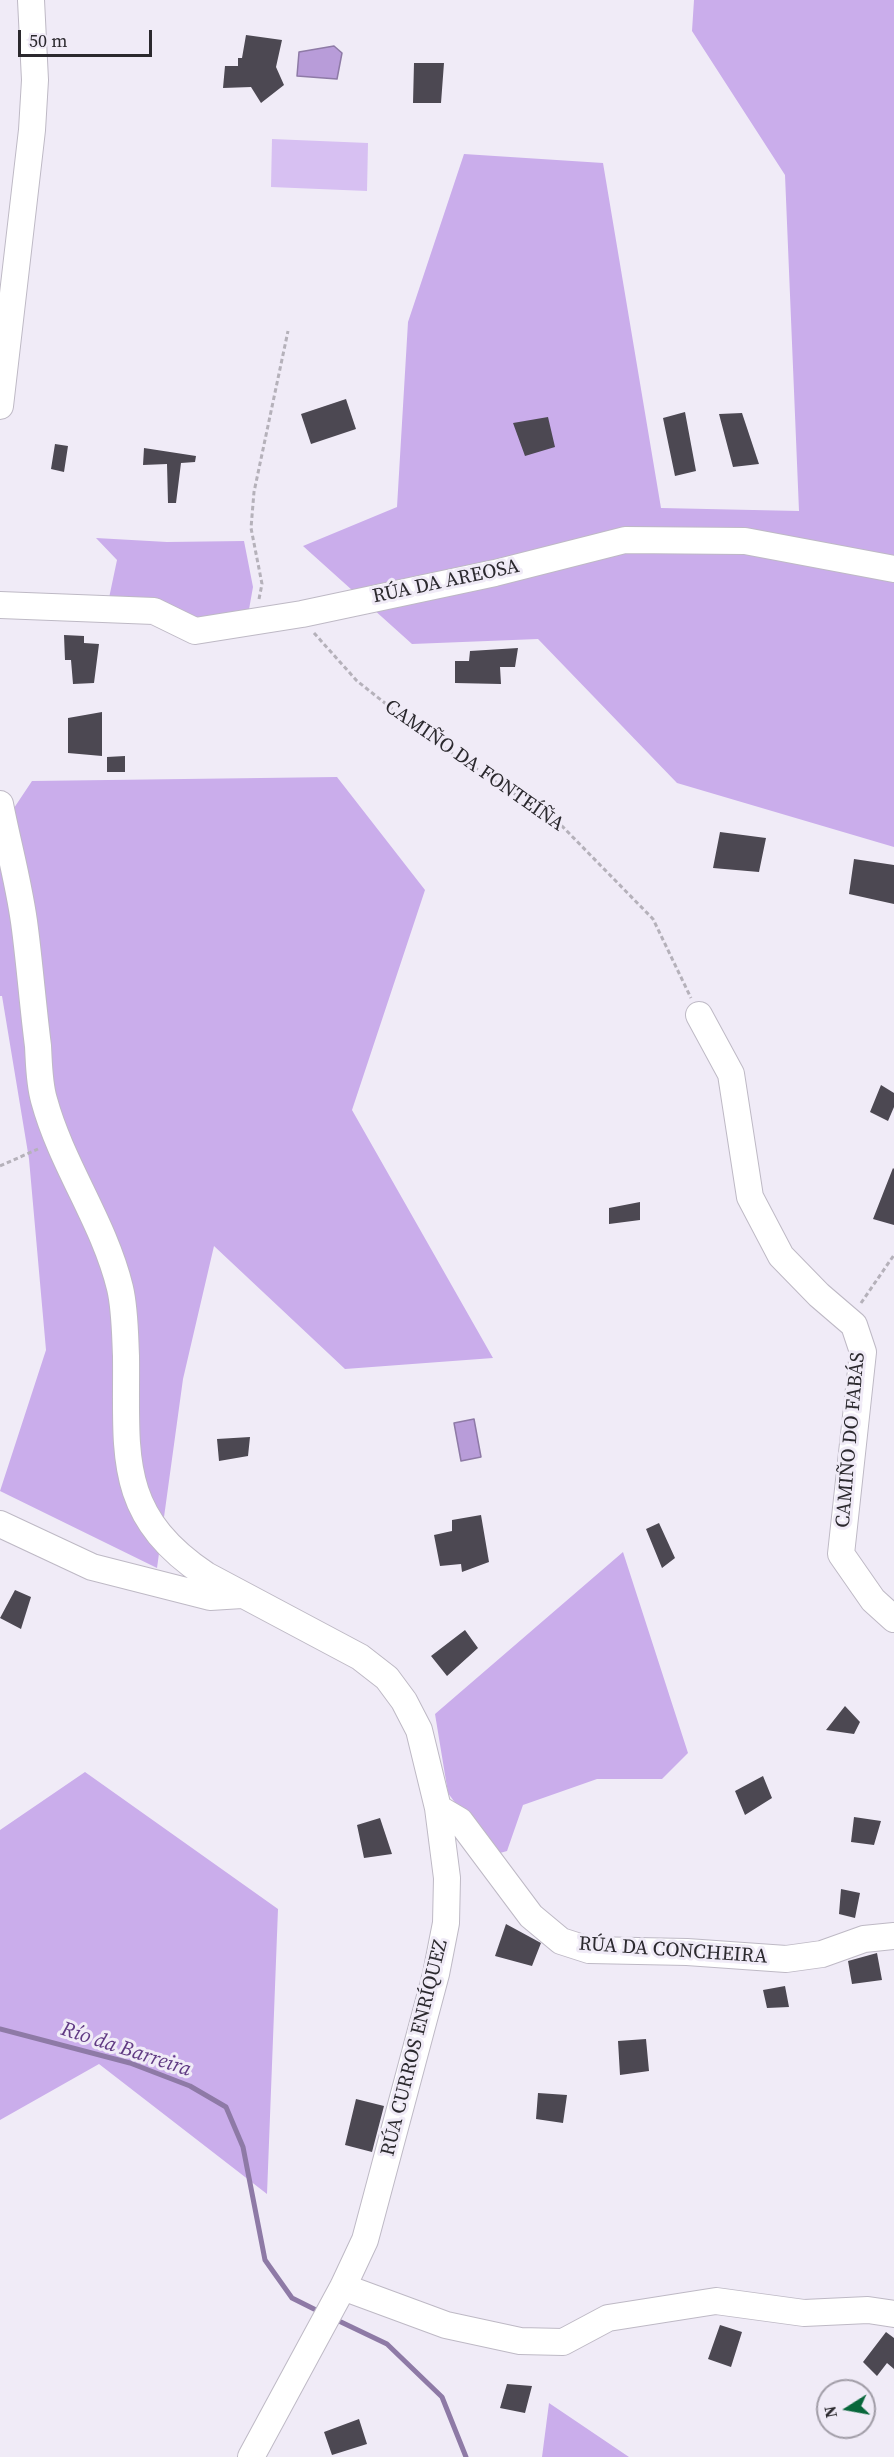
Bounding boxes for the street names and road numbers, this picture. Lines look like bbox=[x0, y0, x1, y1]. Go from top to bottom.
street label: RÚA DA AREOSA bbox=[370, 555, 522, 609]
street label: CAMIÑO DA FONTEÍÑA bbox=[380, 695, 568, 837]
street label: CAMIÑO DO FABÁS bbox=[831, 1351, 871, 1529]
street label: RÚA DA CONCHEIRA bbox=[578, 1932, 768, 1970]
street label: RÚA CURROS ENRÍQUEZ bbox=[377, 1937, 453, 2159]

